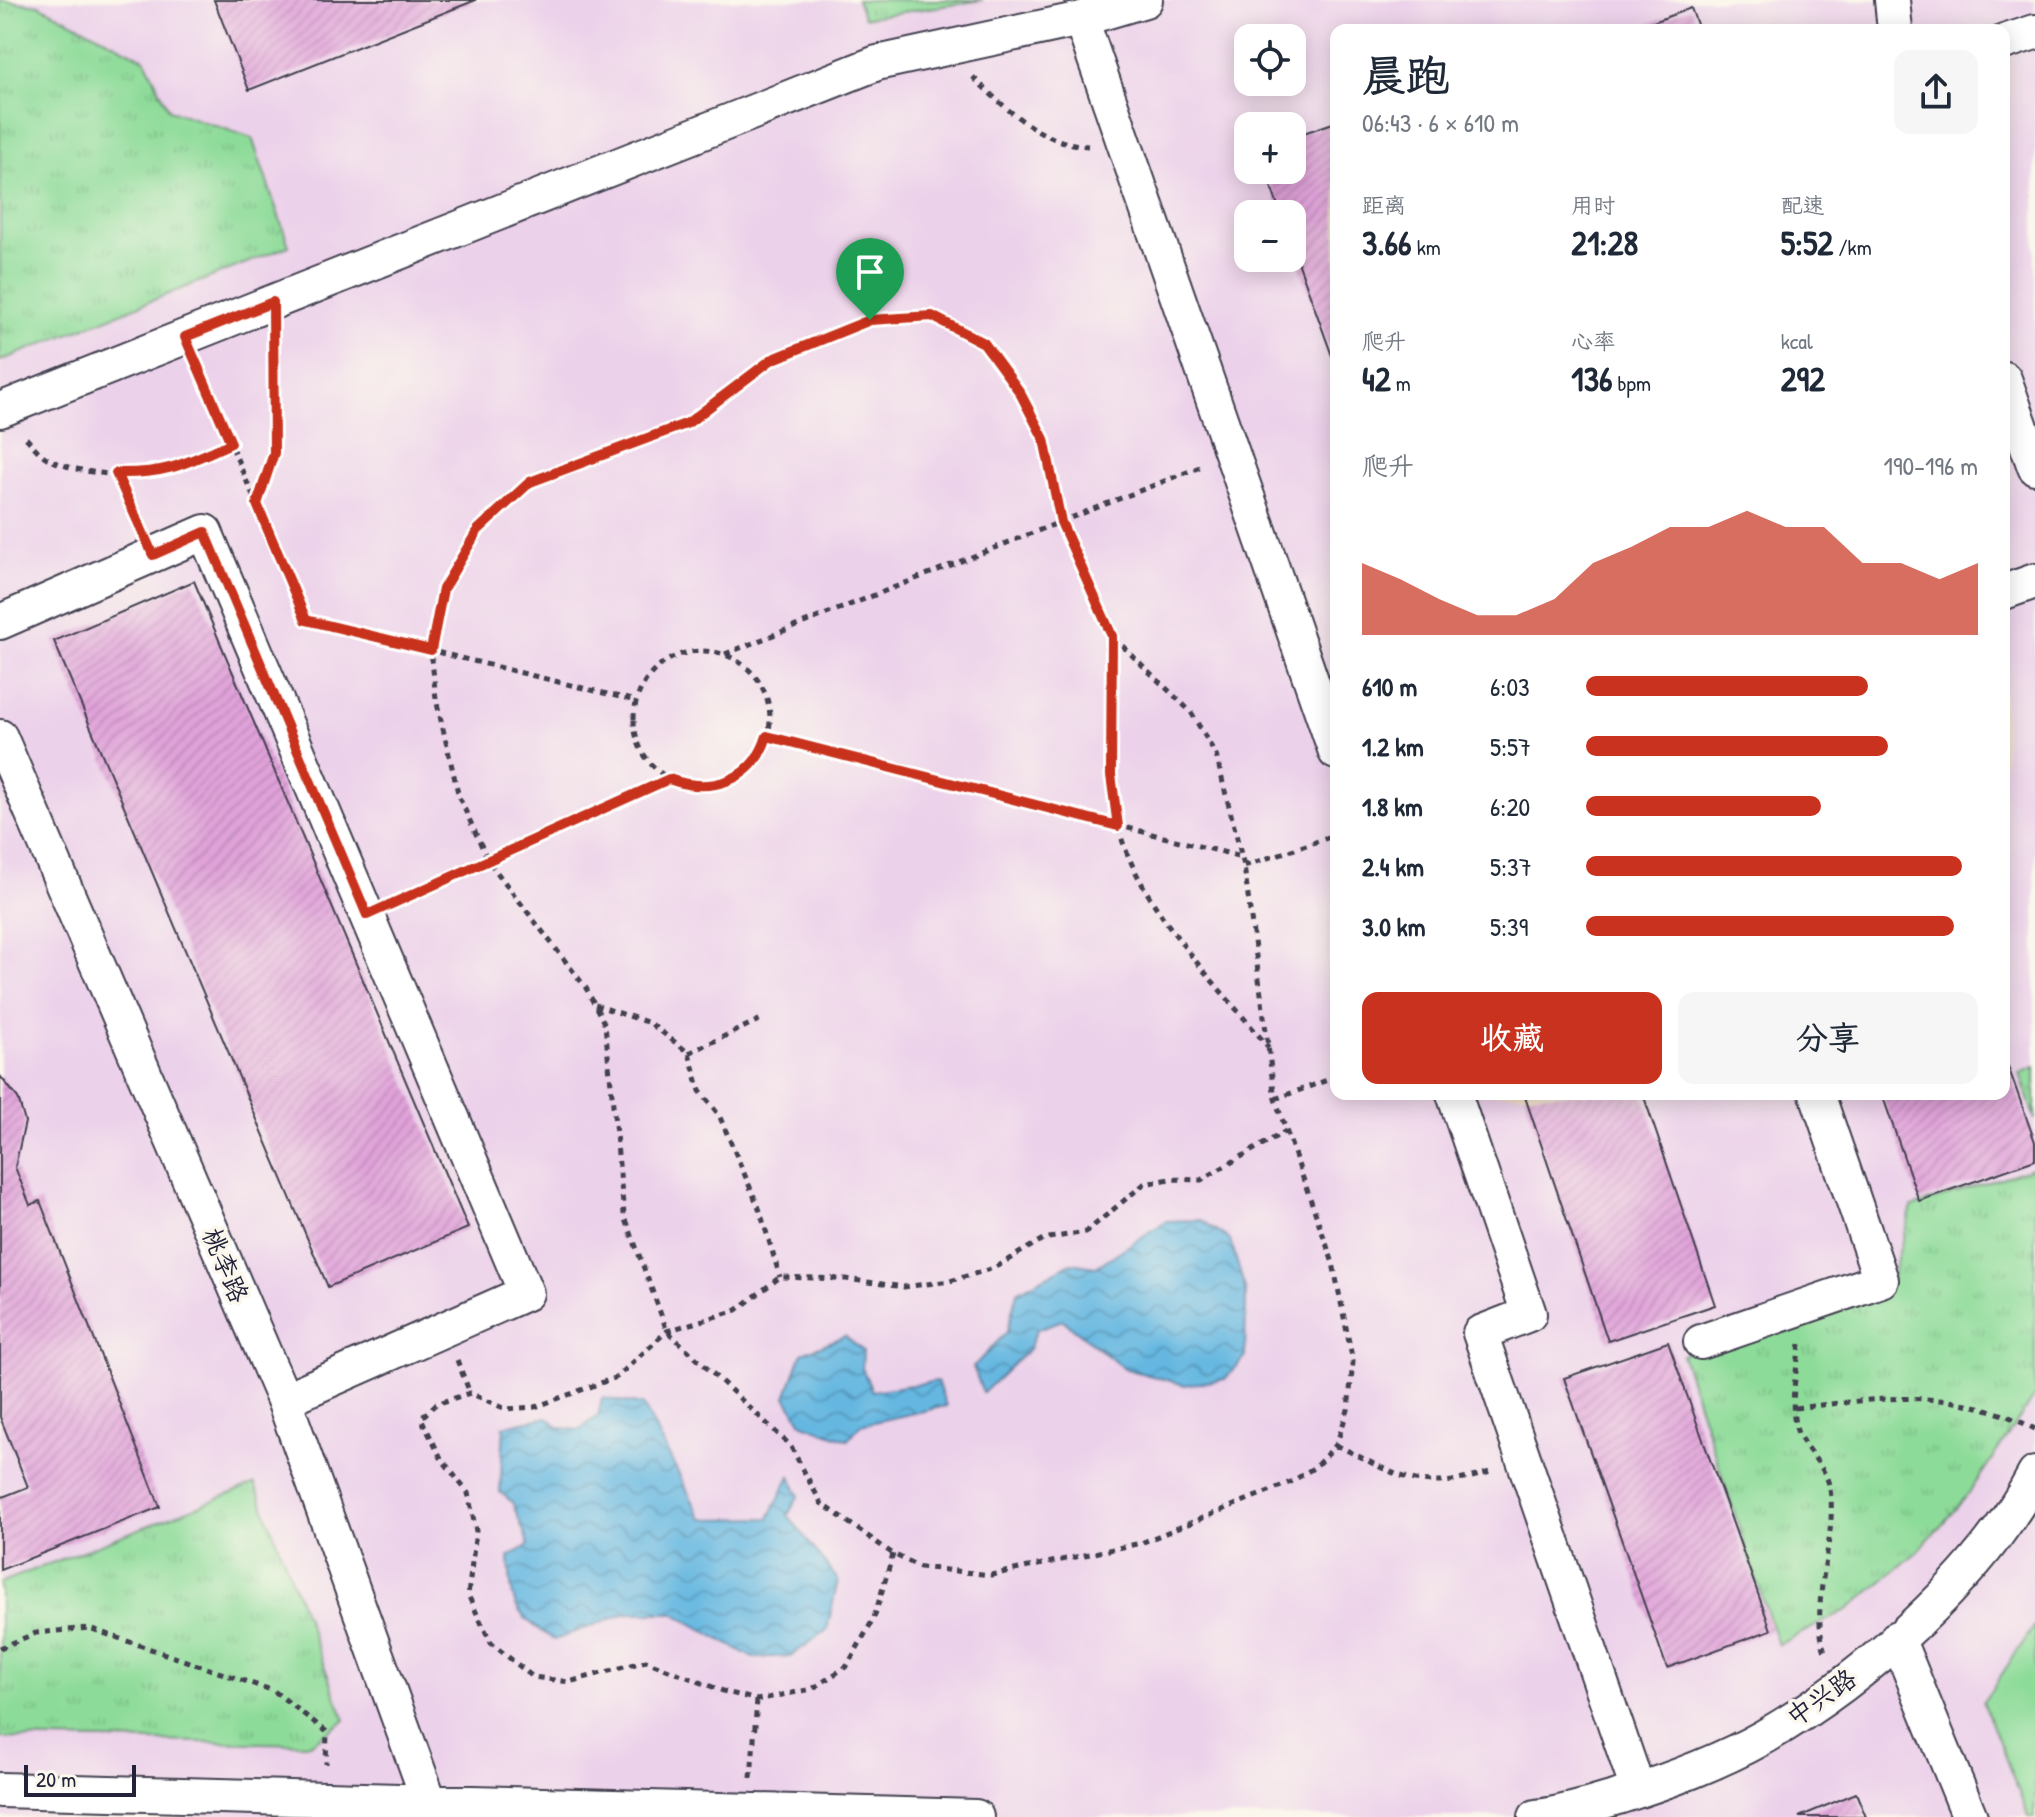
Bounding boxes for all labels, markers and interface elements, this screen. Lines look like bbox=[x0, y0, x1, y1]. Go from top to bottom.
map controls bbox=[1234, 24, 1306, 272]
button: locate bbox=[1234, 24, 1306, 96]
text: 晨跑 bbox=[1362, 45, 1450, 105]
button: share bbox=[1894, 50, 1978, 134]
text: 06:43 · 6 × 610 m bbox=[1362, 105, 1519, 140]
button: + bbox=[1234, 112, 1306, 184]
text: 距离 bbox=[1362, 190, 1406, 220]
text: 用时 bbox=[1571, 190, 1615, 220]
text: 配速 bbox=[1781, 190, 1825, 220]
button: − bbox=[1234, 200, 1306, 272]
text: 3.66 bbox=[1362, 220, 1412, 266]
text: 21:28 bbox=[1571, 220, 1638, 266]
text: 5:52 bbox=[1781, 220, 1833, 266]
text: km bbox=[1412, 232, 1441, 262]
text: /km bbox=[1833, 232, 1872, 262]
pin bbox=[836, 238, 904, 320]
icon: arrive bbox=[848, 250, 892, 294]
text: 爬升 bbox=[1362, 326, 1406, 356]
text: 心率 bbox=[1571, 326, 1615, 356]
text: kcal bbox=[1781, 326, 1813, 356]
text: 42 bbox=[1362, 356, 1391, 402]
text: 136 bbox=[1571, 356, 1612, 402]
text: 292 bbox=[1781, 356, 1825, 402]
text: m bbox=[1391, 368, 1411, 398]
text: bpm bbox=[1612, 368, 1651, 398]
text: 爬升 bbox=[1362, 448, 1414, 483]
text: 190–196 m bbox=[1883, 448, 1978, 483]
text: 610 m bbox=[1362, 669, 1417, 704]
text: 6:03 bbox=[1490, 669, 1530, 704]
text: 1.2 km bbox=[1362, 729, 1424, 764]
text: 5:57 bbox=[1490, 729, 1531, 764]
text: 1.8 km bbox=[1362, 789, 1423, 824]
text: 6:20 bbox=[1490, 789, 1530, 824]
text: 2.4 km bbox=[1362, 849, 1424, 884]
text: 5:37 bbox=[1490, 849, 1532, 884]
text: 3.0 km bbox=[1362, 909, 1425, 944]
text: 5:39 bbox=[1490, 909, 1528, 944]
button: 收藏 bbox=[1362, 992, 1662, 1084]
button: 分享 bbox=[1678, 992, 1978, 1084]
street label: 桃李路 bbox=[195, 1222, 257, 1308]
street label: 中兴路 bbox=[1779, 1660, 1863, 1734]
scale bar bbox=[24, 1761, 136, 1797]
text: 20 m bbox=[36, 1764, 76, 1794]

